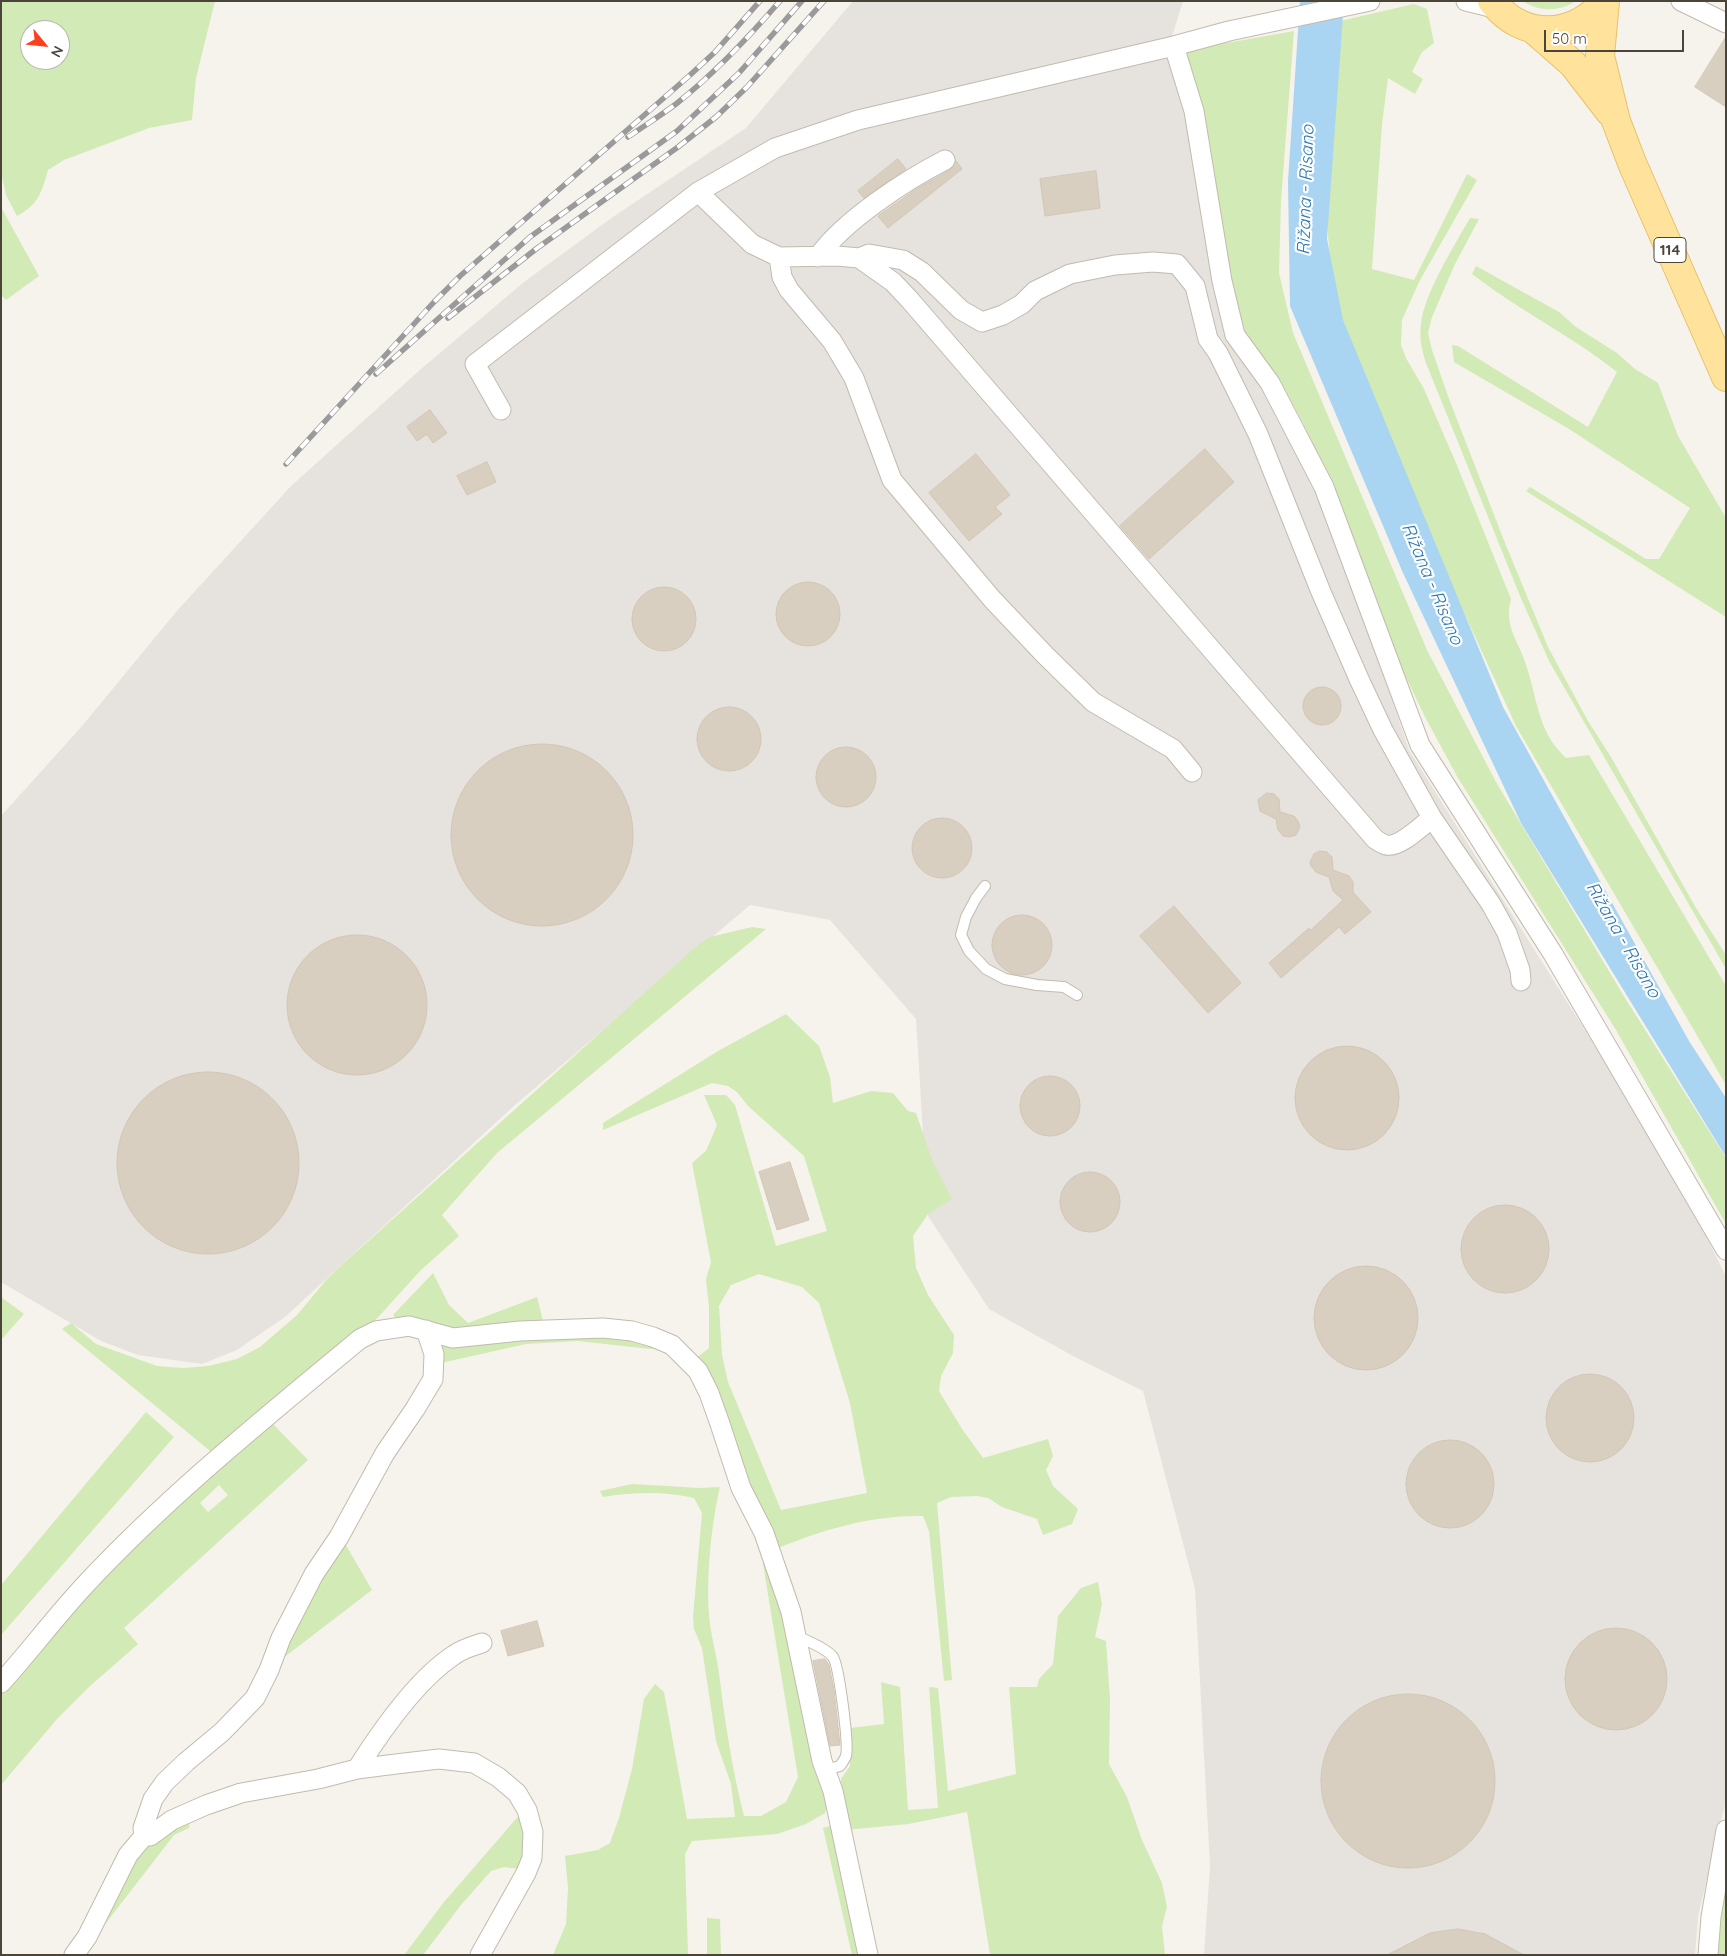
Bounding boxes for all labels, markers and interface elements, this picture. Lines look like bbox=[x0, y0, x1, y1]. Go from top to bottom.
north arrow bbox=[20, 20, 70, 70]
scale bar bbox=[1547, 20, 1687, 52]
text: 50 m bbox=[1552, 29, 1587, 48]
text: N bbox=[47, 43, 68, 60]
water label: Rižana - Risano bbox=[1293, 125, 1319, 255]
road number: 114 bbox=[1654, 238, 1686, 262]
water label: Rižana - Risano bbox=[1397, 520, 1467, 648]
water label: Rižana - Risano bbox=[1581, 878, 1665, 1002]

